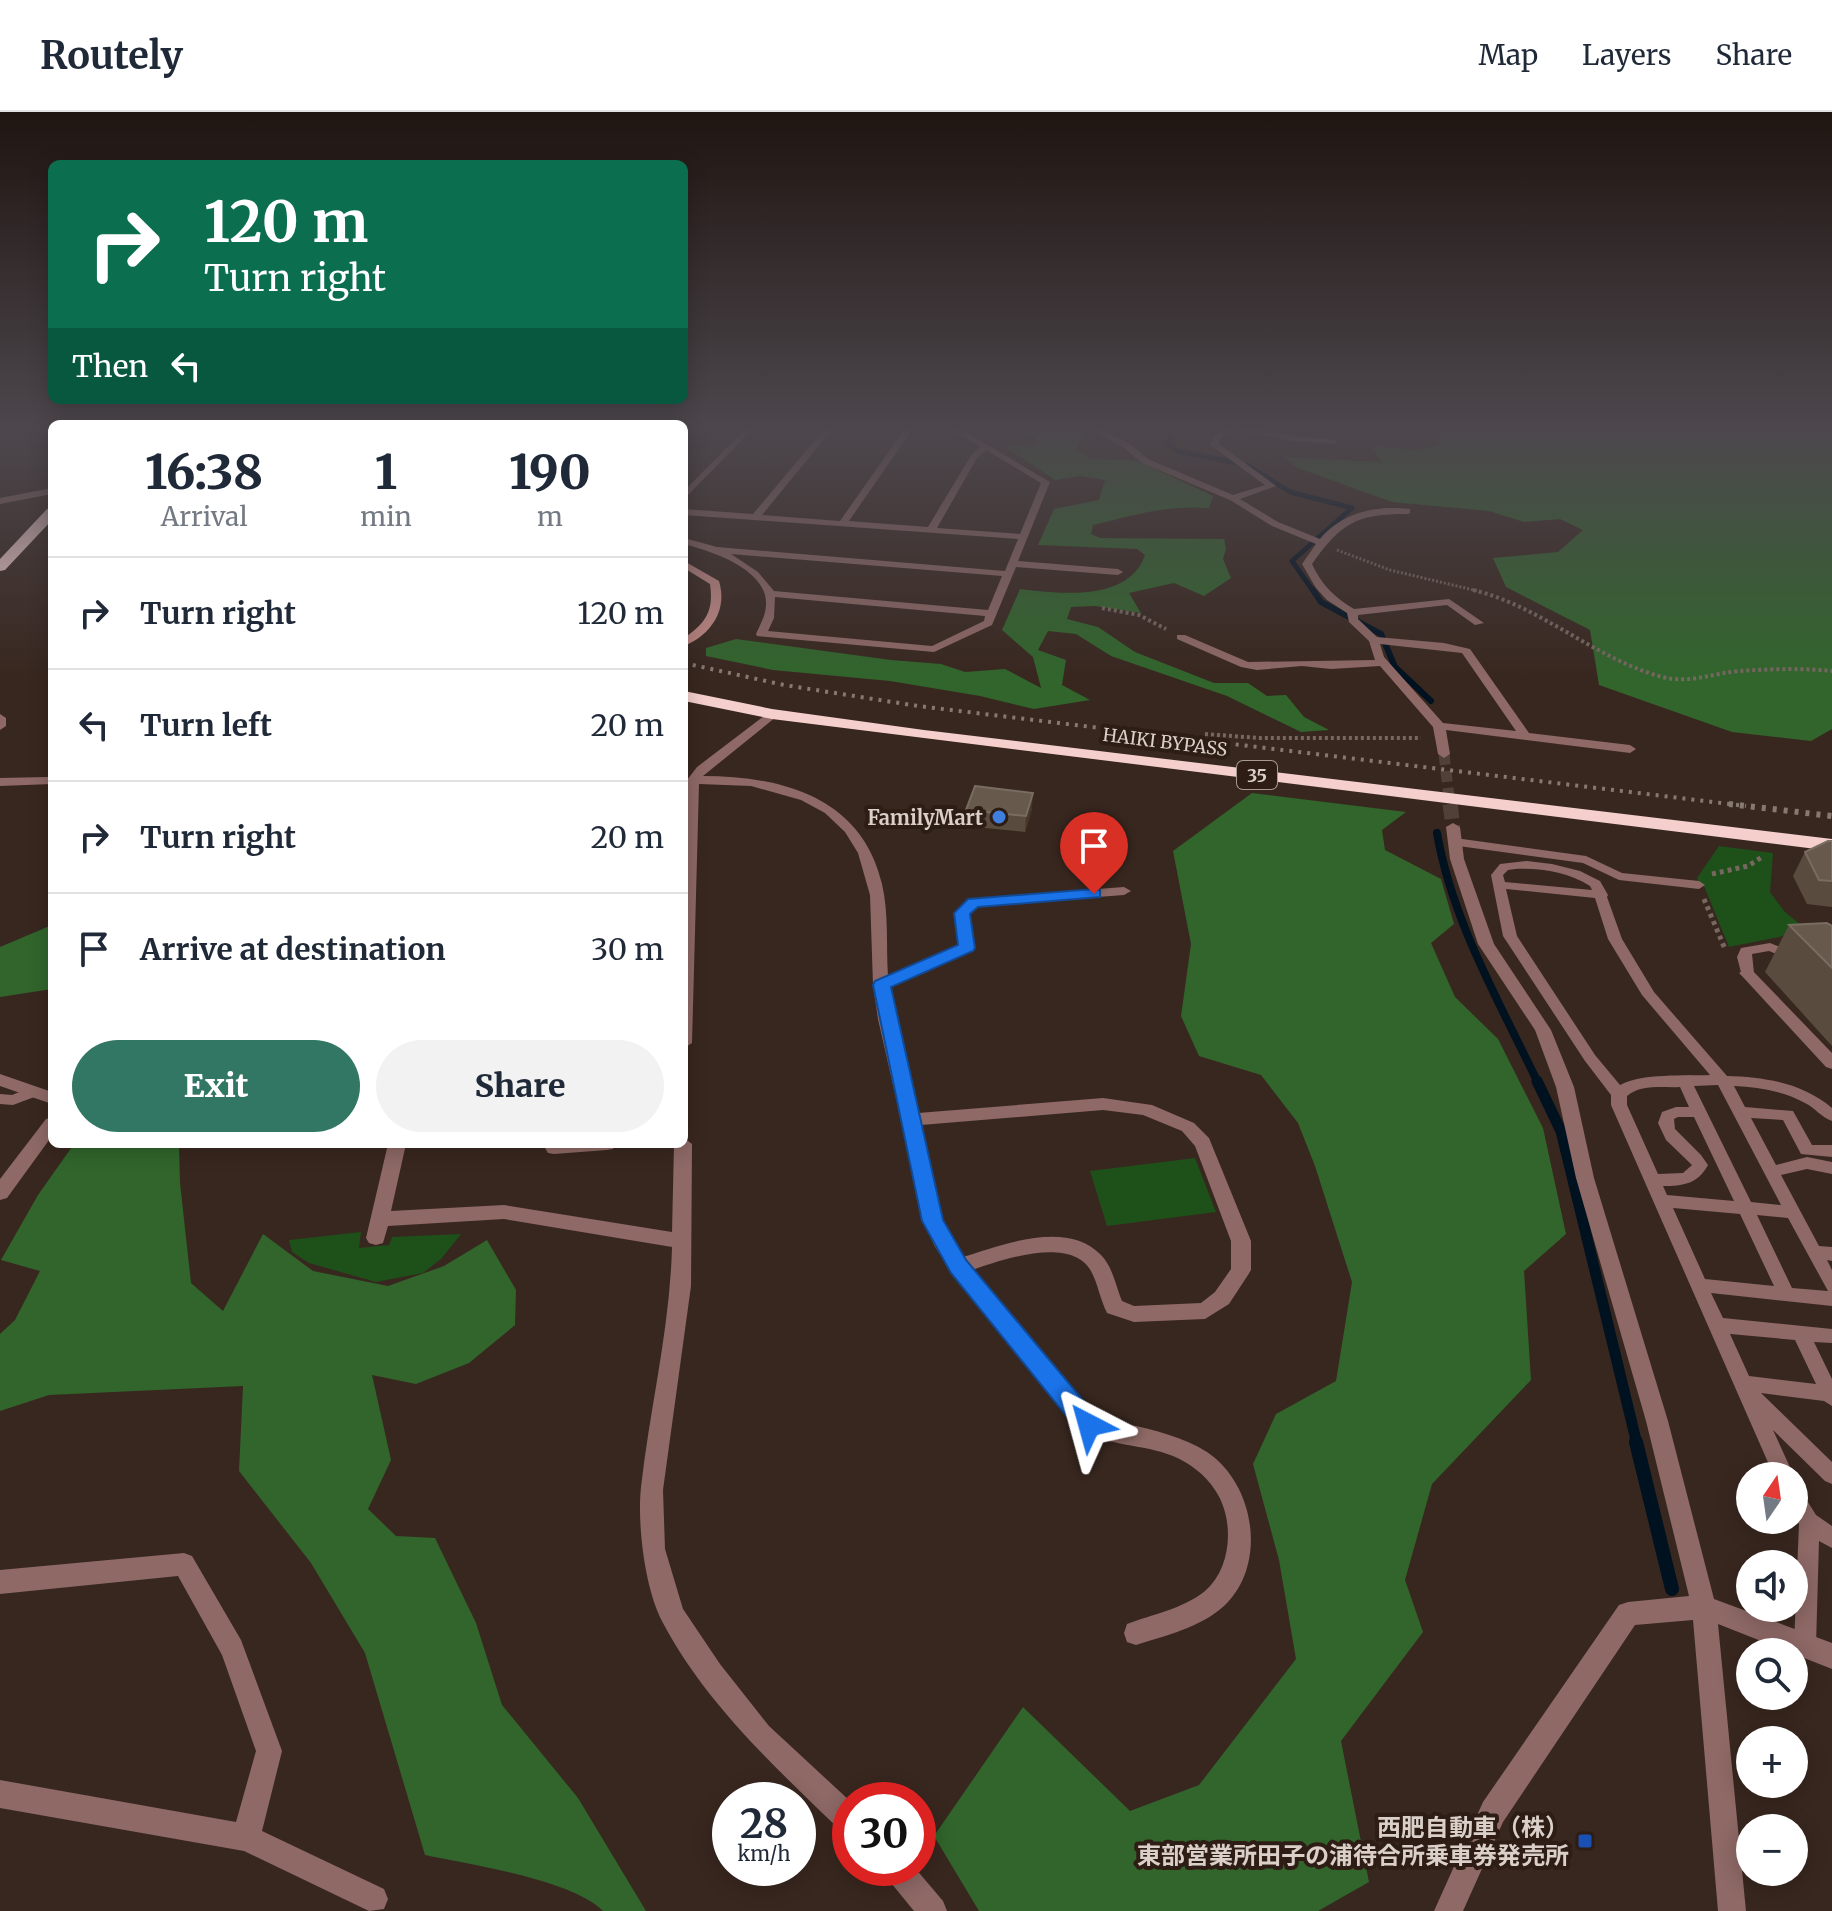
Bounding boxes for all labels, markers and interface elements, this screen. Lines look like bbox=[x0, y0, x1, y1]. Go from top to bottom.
text: Routely bbox=[40, 32, 183, 79]
text: Map bbox=[1478, 37, 1538, 73]
text: Layers bbox=[1582, 37, 1671, 73]
text: Share bbox=[1715, 37, 1792, 73]
text: 120 m bbox=[204, 187, 368, 257]
icon: right bbox=[72, 192, 176, 296]
text: Turn right bbox=[204, 256, 386, 301]
icon: left bbox=[164, 344, 208, 388]
text: Then bbox=[72, 347, 148, 385]
text: 16:38 bbox=[145, 442, 263, 502]
text: 1 bbox=[375, 442, 397, 502]
text: 190 bbox=[509, 442, 591, 502]
text: Arrival bbox=[161, 500, 248, 533]
text: min bbox=[360, 500, 412, 533]
text: m bbox=[537, 500, 563, 533]
icon: right bbox=[72, 591, 116, 635]
text: Turn right bbox=[140, 594, 296, 632]
text: 120 m bbox=[577, 594, 664, 632]
icon: left bbox=[72, 703, 116, 747]
text: Turn left bbox=[140, 706, 272, 744]
text: 20 m bbox=[591, 706, 664, 744]
street label: HAIKI BYPASS bbox=[1101, 723, 1229, 761]
road number: 35 bbox=[1237, 761, 1277, 789]
place label: FamilyMart bbox=[867, 805, 983, 830]
marker: FamilyMart bbox=[990, 808, 1008, 826]
pin bbox=[1060, 812, 1128, 894]
icon: right bbox=[72, 815, 116, 859]
text: Turn right bbox=[140, 818, 296, 856]
text: 20 m bbox=[591, 818, 664, 856]
icon: arrive bbox=[1072, 824, 1116, 868]
icon: arrive bbox=[72, 927, 116, 971]
text: Arrive at destination bbox=[140, 930, 446, 968]
text: 30 m bbox=[591, 930, 664, 968]
button: Exit bbox=[72, 1040, 360, 1132]
button: Share bbox=[376, 1040, 664, 1132]
position arrow bbox=[1047, 1383, 1131, 1467]
north arrow bbox=[1736, 1462, 1808, 1534]
map controls bbox=[1736, 1462, 1808, 1886]
button: sound bbox=[1736, 1550, 1808, 1622]
button: search bbox=[1736, 1638, 1808, 1710]
button: + bbox=[1736, 1726, 1808, 1798]
speed limit sign: 30 bbox=[832, 1782, 936, 1886]
text: 28 bbox=[740, 1799, 788, 1849]
place label: 西肥自動車（株） 東部営業所田子の浦待合所乗車券発売所 bbox=[1137, 1812, 1569, 1871]
button: − bbox=[1736, 1814, 1808, 1886]
marker: 西肥自動車（株） 東部営業所田子の浦待合所乗車券発売所 bbox=[1576, 1832, 1594, 1850]
text: km/h bbox=[738, 1841, 790, 1866]

